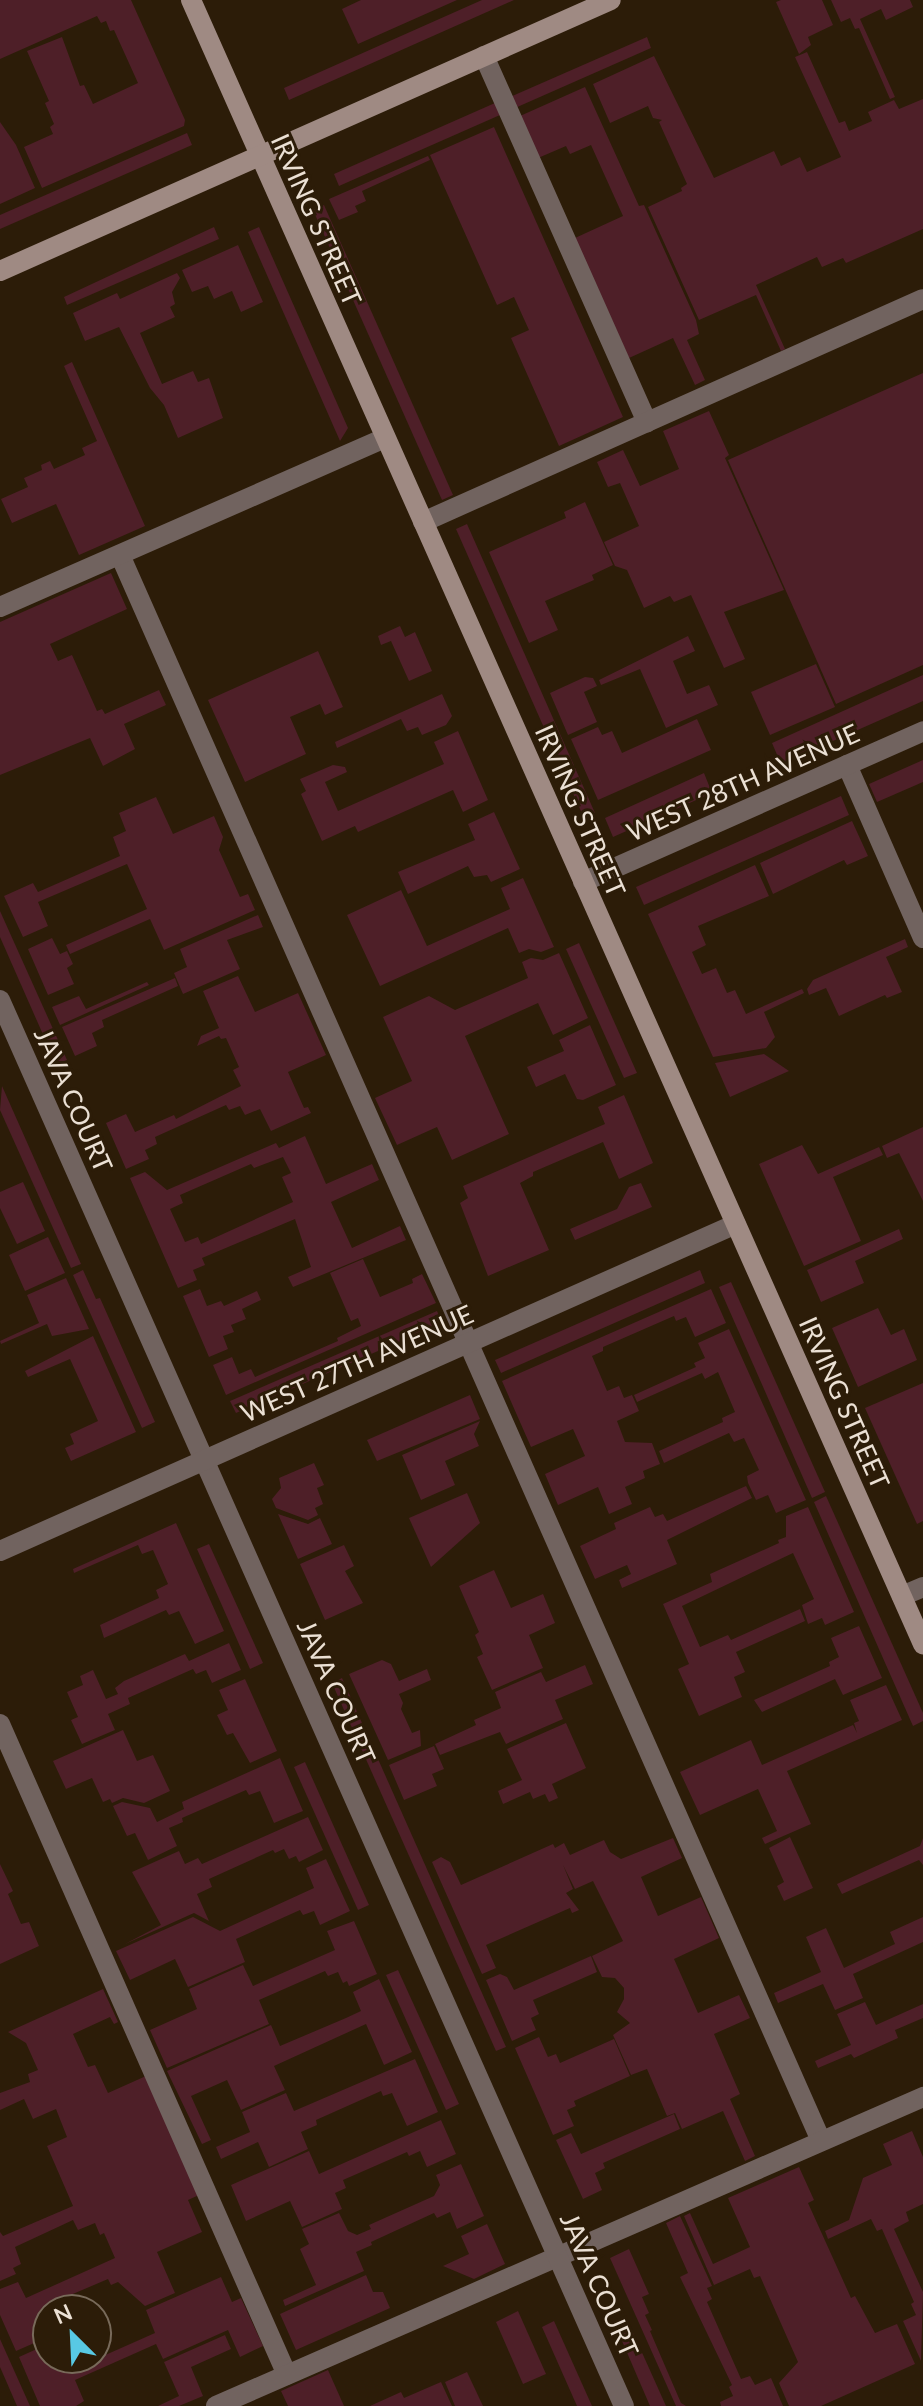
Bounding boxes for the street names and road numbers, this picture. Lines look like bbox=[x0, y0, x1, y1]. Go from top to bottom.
street label: IRVING STREET bbox=[264, 129, 368, 311]
street label: WEST 28TH AVENUE bbox=[621, 717, 865, 849]
street label: IRVING STREET bbox=[528, 720, 632, 902]
street label: JAVA COURT bbox=[27, 1023, 119, 1177]
street label: WEST 27TH AVENUE bbox=[235, 1298, 479, 1430]
street label: IRVING STREET bbox=[792, 1312, 896, 1494]
street label: JAVA COURT bbox=[290, 1615, 382, 1769]
street label: JAVA COURT bbox=[553, 2208, 645, 2362]

